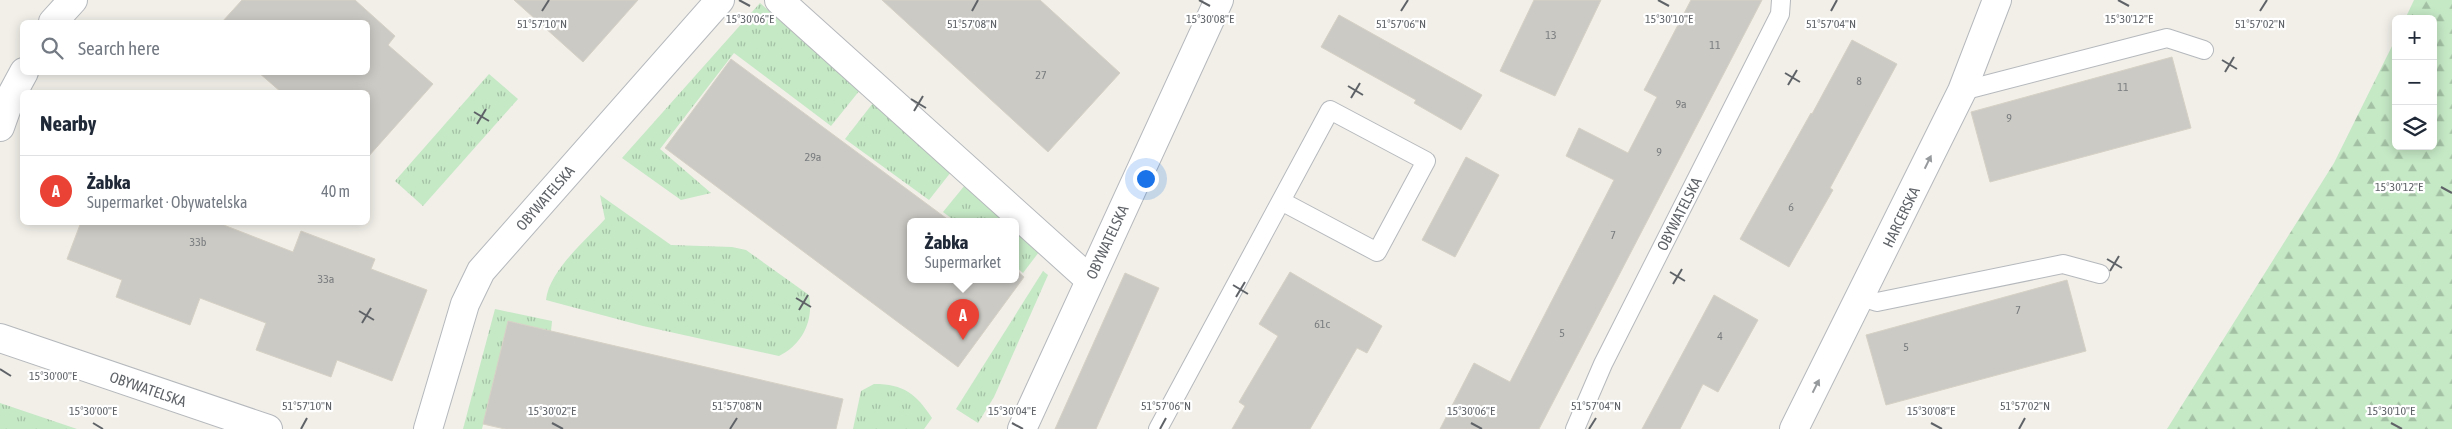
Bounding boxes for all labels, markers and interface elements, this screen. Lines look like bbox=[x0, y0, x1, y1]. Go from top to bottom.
text: 15°30'06"E bbox=[726, 12, 774, 26]
text: 15°30'08"E bbox=[1186, 12, 1234, 26]
text: 15°30'10"E bbox=[1645, 12, 1693, 26]
text: 15°30'12"E bbox=[2105, 12, 2153, 26]
map controls bbox=[2392, 15, 2437, 150]
button: + bbox=[2392, 15, 2437, 60]
text: 51°57'10"N bbox=[517, 17, 567, 31]
text: 51°57'08"N bbox=[947, 17, 997, 31]
text: 51°57'06"N bbox=[1376, 17, 1426, 31]
text: 51°57'04"N bbox=[1806, 17, 1856, 31]
text: 51°57'02"N bbox=[2235, 17, 2285, 31]
search box bbox=[20, 20, 370, 75]
house number: 13 bbox=[1545, 28, 1557, 42]
icon: search bbox=[38, 34, 66, 62]
text: Search here bbox=[78, 37, 160, 59]
house number: 11 bbox=[1709, 38, 1721, 52]
button: − bbox=[2392, 60, 2437, 105]
house number: 27 bbox=[1035, 68, 1047, 82]
house number: 8 bbox=[1856, 74, 1862, 88]
house number: 11 bbox=[2117, 80, 2129, 94]
house number: 9a bbox=[1675, 97, 1687, 111]
button: layers bbox=[2392, 105, 2437, 150]
text: Nearby bbox=[40, 111, 96, 135]
house number: 9 bbox=[2006, 111, 2012, 125]
house number: 9 bbox=[1656, 145, 1662, 159]
house number: 29a bbox=[805, 150, 821, 164]
one-way arrow bbox=[1924, 155, 1932, 169]
street label: OBYWATELSKA bbox=[512, 162, 578, 234]
your location bbox=[1133, 166, 1159, 192]
text: Żabka bbox=[87, 171, 131, 193]
street label: OBYWATELSKA bbox=[1653, 174, 1705, 253]
text: 15°30'12"E bbox=[2375, 180, 2423, 194]
text: A bbox=[52, 182, 60, 200]
text: 40 m bbox=[321, 182, 350, 200]
street label: HARCERSKA bbox=[1879, 183, 1923, 250]
text: Supermarket · Obywatelska bbox=[87, 193, 247, 211]
house number: 6 bbox=[1788, 200, 1794, 214]
street label: OBYWATELSKA bbox=[1082, 202, 1132, 282]
popup bbox=[907, 218, 1019, 283]
house number: 7 bbox=[1610, 228, 1616, 242]
text: Żabka bbox=[925, 231, 968, 253]
house number: 33b bbox=[190, 235, 207, 249]
text: Supermarket bbox=[925, 253, 1001, 271]
house number: 33a bbox=[318, 272, 334, 286]
pin: A bbox=[947, 299, 979, 340]
house number: 7 bbox=[2015, 303, 2021, 317]
house number: 61c bbox=[1314, 317, 1330, 331]
house number: 5 bbox=[1559, 326, 1565, 340]
house number: 4 bbox=[1717, 329, 1723, 343]
house number: 5 bbox=[1903, 340, 1909, 354]
street label: OBYWATELSKA bbox=[108, 368, 189, 410]
text: 15°30'00"E bbox=[29, 369, 77, 383]
one-way arrow bbox=[1812, 378, 1820, 393]
text: 51°57'10"N bbox=[282, 399, 332, 413]
text: 51°57'08"N bbox=[712, 399, 762, 413]
text: 51°57'06"N bbox=[1141, 399, 1191, 413]
text: 51°57'04"N bbox=[1571, 399, 1621, 413]
text: 51°57'02"N bbox=[2000, 399, 2050, 413]
text: 15°30'00"E bbox=[69, 404, 117, 418]
text: 15°30'02"E bbox=[528, 404, 576, 418]
text: 15°30'04"E bbox=[988, 404, 1036, 418]
text: 15°30'06"E bbox=[1447, 404, 1495, 418]
text: 15°30'08"E bbox=[1907, 404, 1955, 418]
text: 15°30'10"E bbox=[2367, 404, 2415, 418]

